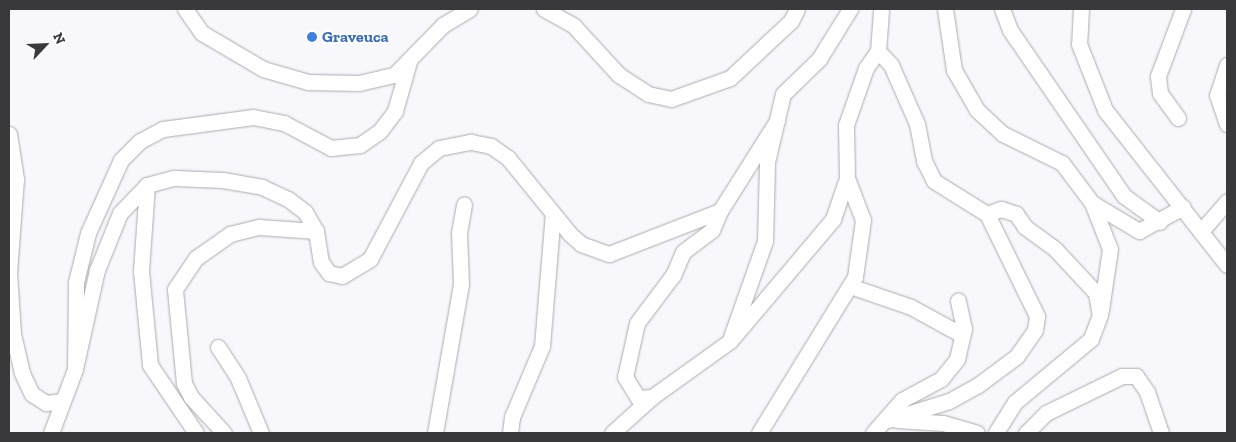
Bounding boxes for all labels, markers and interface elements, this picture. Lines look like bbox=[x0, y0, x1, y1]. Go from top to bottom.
north arrow bbox=[20, 20, 70, 70]
place label: Graveuca bbox=[322, 27, 389, 47]
text: N bbox=[49, 30, 69, 47]
marker: Graveuca bbox=[306, 31, 318, 43]

